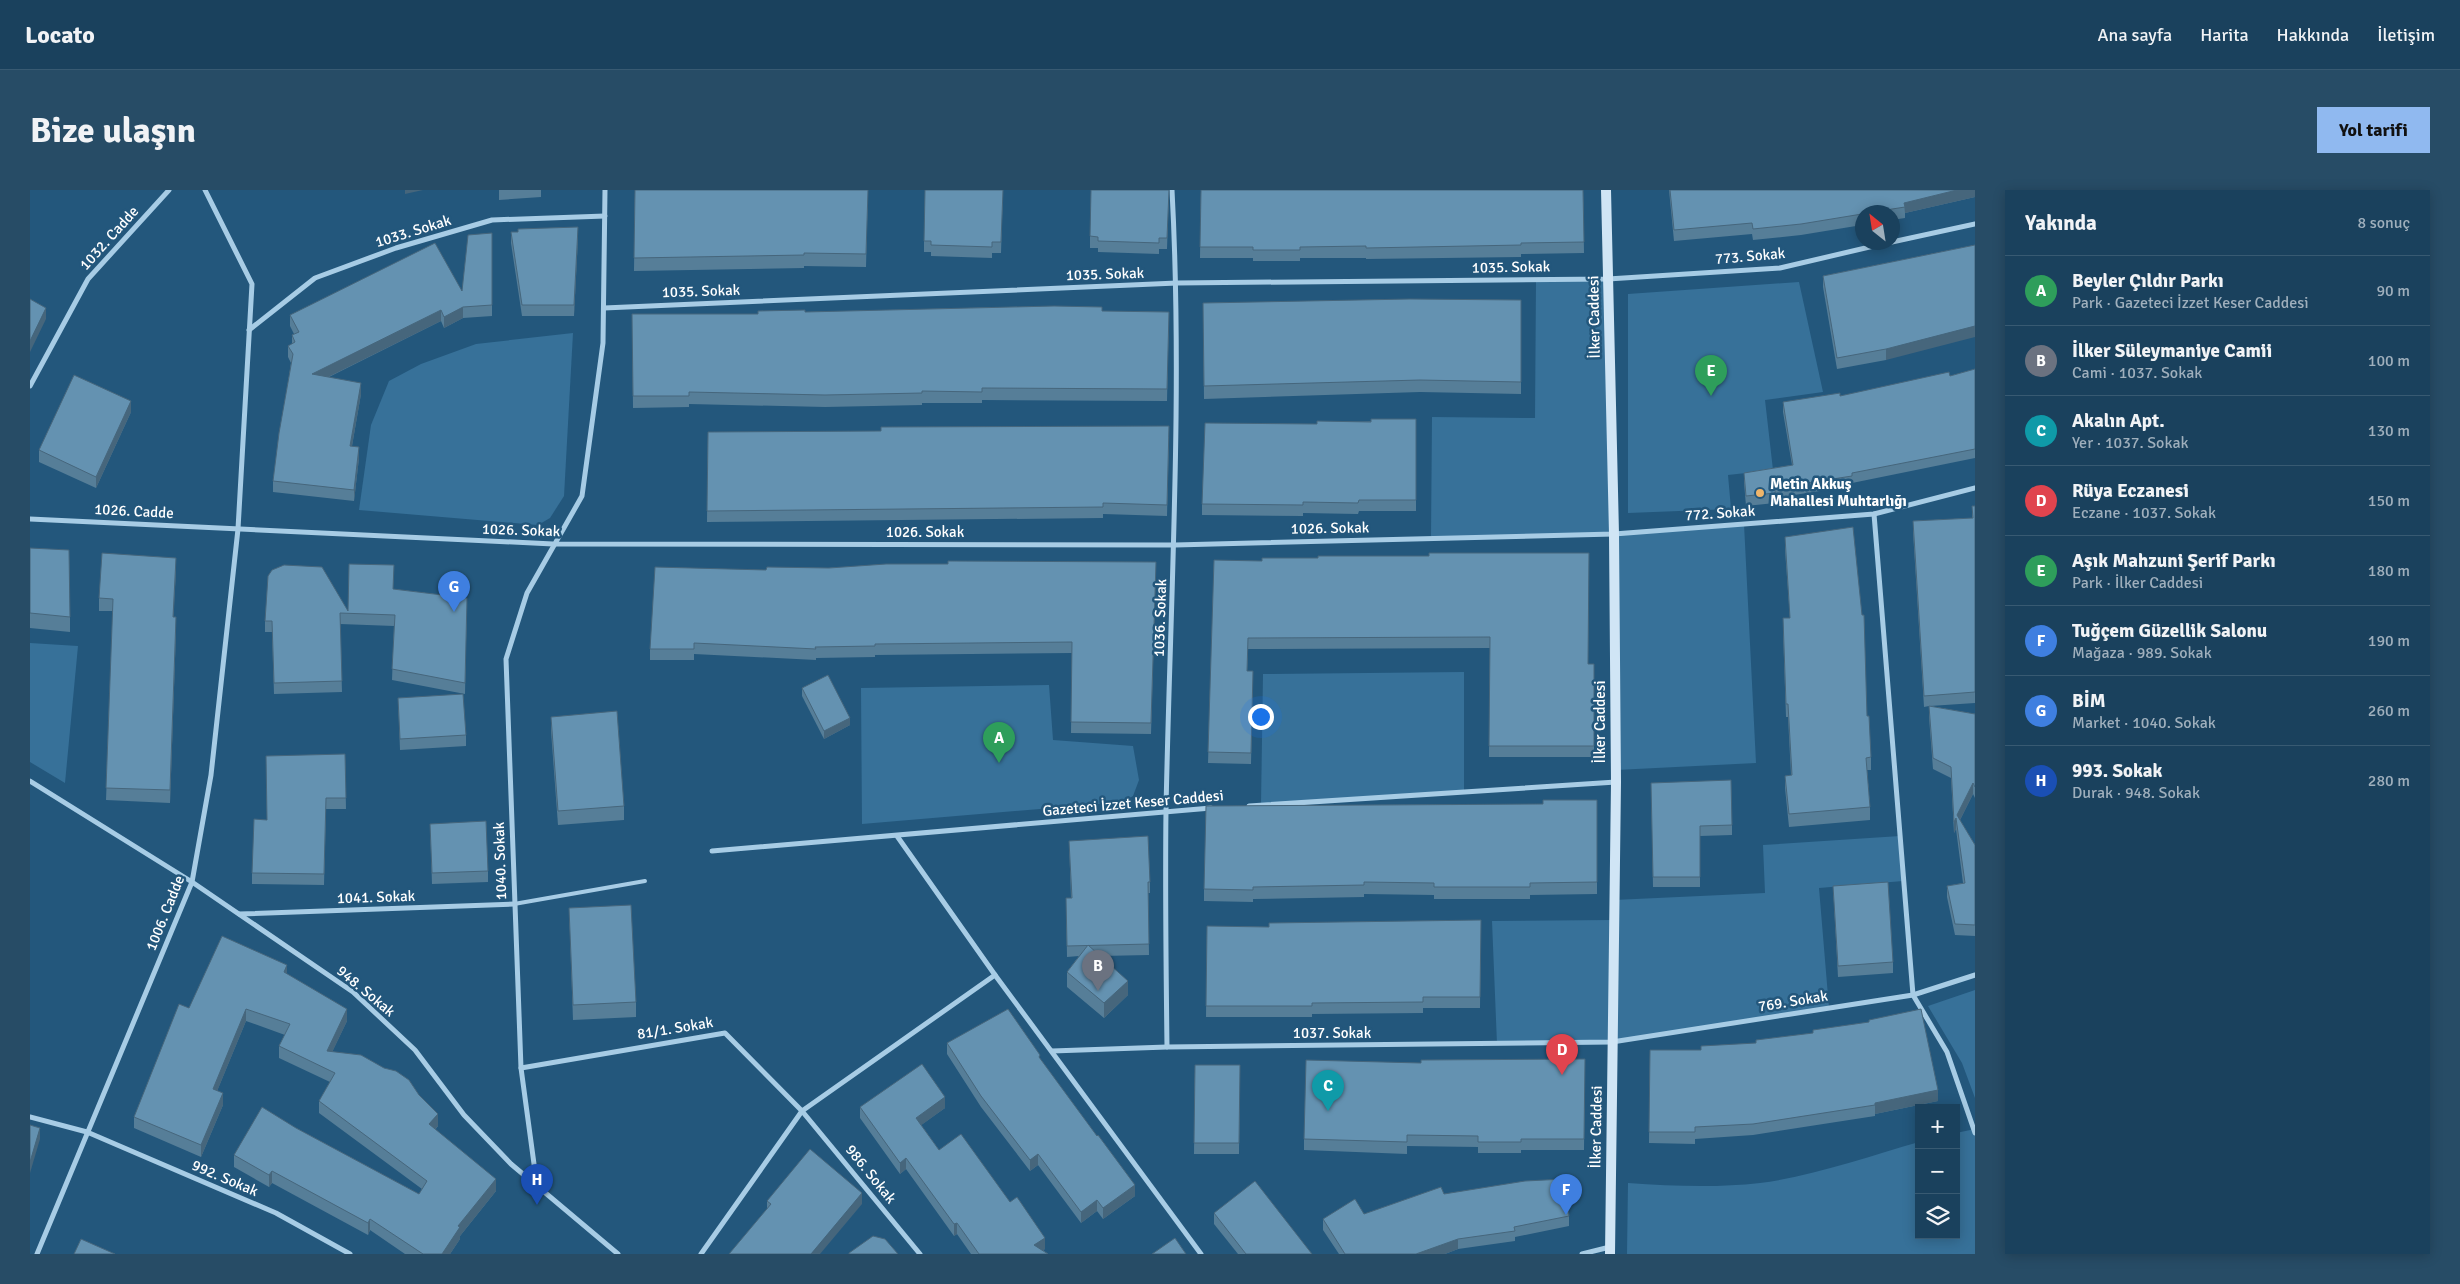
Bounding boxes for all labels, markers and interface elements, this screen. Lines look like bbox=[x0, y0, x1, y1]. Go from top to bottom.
text: Locato bbox=[25, 20, 95, 50]
text: Ana sayfa bbox=[2098, 24, 2172, 46]
text: Harita bbox=[2200, 24, 2249, 46]
text: Hakkında bbox=[2277, 24, 2349, 46]
text: İletişim bbox=[2377, 24, 2435, 46]
button: Yol tarifi bbox=[2317, 107, 2430, 153]
text: Bize ulaşın bbox=[30, 109, 196, 152]
street label: 1032. Cadde bbox=[76, 202, 142, 274]
north arrow bbox=[1855, 205, 1900, 250]
text: Yakında bbox=[2025, 210, 2097, 236]
street label: 1033. Sokak bbox=[373, 211, 454, 251]
text: 8 sonuç bbox=[2358, 213, 2410, 233]
street label: 773. Sokak bbox=[1714, 244, 1786, 268]
street label: 1035. Sokak bbox=[1472, 257, 1551, 277]
street label: 1035. Sokak bbox=[1065, 264, 1145, 284]
text: Beyler Çıldır Parkı bbox=[2072, 269, 2224, 293]
street label: İlker Caddesi bbox=[1584, 275, 1604, 359]
street label: 1035. Sokak bbox=[661, 281, 741, 301]
text: A bbox=[2036, 281, 2046, 301]
text: 90 m bbox=[2376, 281, 2410, 301]
text: Park · Gazeteci İzzet Keser Caddesi bbox=[2072, 293, 2309, 313]
text: İlker Süleymaniye Camii bbox=[2072, 339, 2272, 363]
text: B bbox=[2036, 351, 2046, 371]
text: 100 m bbox=[2368, 351, 2410, 371]
pin: E bbox=[1695, 355, 1727, 396]
text: Cami · 1037. Sokak bbox=[2072, 363, 2202, 383]
text: Akalın Apt. bbox=[2072, 409, 2165, 433]
text: C bbox=[2036, 421, 2046, 441]
text: 130 m bbox=[2368, 421, 2410, 441]
text: Yer · 1037. Sokak bbox=[2072, 433, 2189, 453]
place label: Metin Akkuş Mahallesi Muhtarlığı bbox=[1770, 475, 1907, 510]
text: Rüya Eczanesi bbox=[2072, 479, 2189, 503]
marker: Metin Akkuş Mahallesi Muhtarlığı bbox=[1754, 487, 1766, 499]
text: D bbox=[2036, 491, 2046, 511]
text: 150 m bbox=[2368, 491, 2410, 511]
street label: 1026. Cadde bbox=[94, 500, 174, 522]
street label: 772. Sokak bbox=[1684, 502, 1756, 524]
text: Eczane · 1037. Sokak bbox=[2072, 503, 2216, 523]
street label: 1026. Sokak bbox=[1291, 518, 1370, 538]
street label: 1026. Sokak bbox=[481, 520, 561, 540]
street label: 1026. Sokak bbox=[886, 523, 965, 541]
text: Aşık Mahzuni Şerif Parkı bbox=[2072, 549, 2276, 573]
text: E bbox=[2036, 561, 2046, 581]
text: 180 m bbox=[2368, 561, 2410, 581]
pin: G bbox=[438, 571, 470, 612]
text: Park · İlker Caddesi bbox=[2072, 573, 2203, 593]
street label: 1036. Sokak bbox=[1150, 578, 1170, 658]
text: Tuğçem Güzellik Salonu bbox=[2072, 619, 2267, 643]
text: F bbox=[2037, 631, 2045, 651]
text: 190 m bbox=[2368, 631, 2410, 651]
text: Mağaza · 989. Sokak bbox=[2072, 643, 2212, 663]
street label: İlker Caddesi bbox=[1591, 681, 1609, 763]
text: BİM bbox=[2072, 689, 2106, 713]
text: G bbox=[2036, 701, 2046, 721]
text: 260 m bbox=[2368, 701, 2410, 721]
your location bbox=[1248, 704, 1274, 730]
text: Market · 1040. Sokak bbox=[2072, 713, 2216, 733]
pin: A bbox=[983, 722, 1015, 763]
text: 993. Sokak bbox=[2072, 759, 2163, 783]
text: H bbox=[2036, 771, 2046, 791]
text: 280 m bbox=[2368, 771, 2410, 791]
text: Durak · 948. Sokak bbox=[2072, 783, 2200, 803]
street label: Gazeteci İzzet Keser Caddesi bbox=[1042, 786, 1224, 820]
street label: 1040. Sokak bbox=[490, 821, 510, 901]
street label: 1006. Cadde bbox=[142, 873, 188, 953]
street label: 1041. Sokak bbox=[336, 887, 416, 907]
pin: B bbox=[1082, 950, 1114, 991]
street label: 948. Sokak bbox=[333, 962, 399, 1021]
street label: 769. Sokak bbox=[1757, 987, 1830, 1015]
street label: 81/1. Sokak bbox=[636, 1013, 715, 1043]
street label: 1037. Sokak bbox=[1293, 1024, 1372, 1042]
pin: D bbox=[1546, 1034, 1578, 1075]
pin: C bbox=[1312, 1070, 1344, 1111]
street label: İlker Caddesi bbox=[1586, 1085, 1606, 1169]
map controls bbox=[1915, 1104, 1960, 1239]
button: + bbox=[1915, 1104, 1960, 1149]
street label: 986. Sokak bbox=[842, 1141, 900, 1207]
button: − bbox=[1915, 1149, 1960, 1194]
street label: 992. Sokak bbox=[189, 1156, 261, 1200]
pin: H bbox=[521, 1164, 553, 1205]
pin: F bbox=[1550, 1174, 1582, 1215]
button: layers bbox=[1915, 1194, 1960, 1239]

